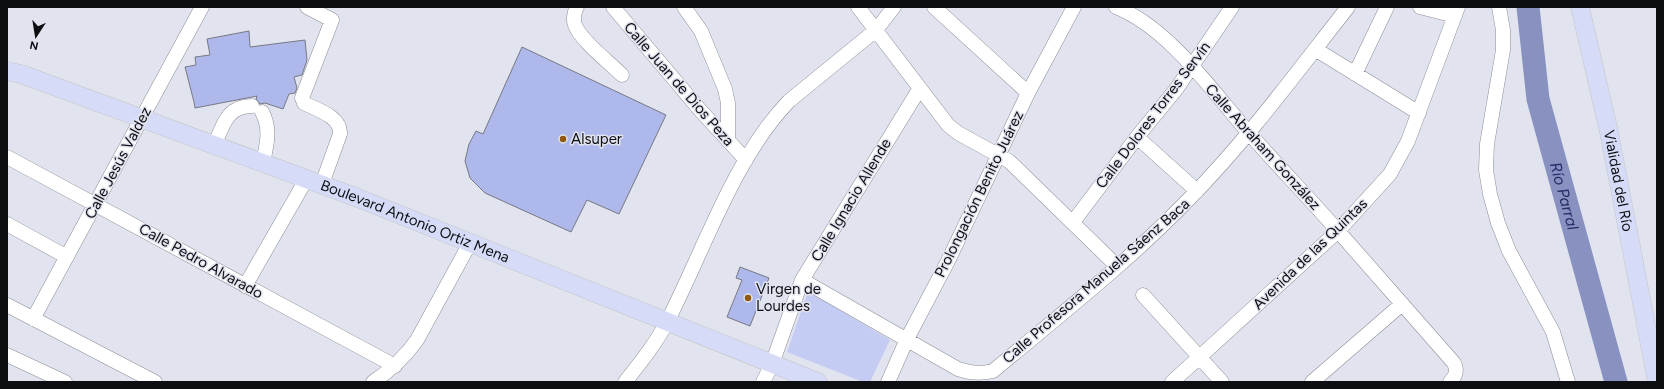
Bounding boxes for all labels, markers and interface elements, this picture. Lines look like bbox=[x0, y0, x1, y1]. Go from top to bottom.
north arrow bbox=[16, 16, 56, 56]
street label: Calle Juan de Dios Peza bbox=[620, 18, 738, 150]
text: N bbox=[29, 38, 40, 53]
street label: Calle Dolores Torres Servín bbox=[1092, 38, 1214, 192]
street label: Calle Abraham González bbox=[1202, 80, 1324, 214]
street label: Calle Jesús Valdez bbox=[81, 104, 155, 222]
street label: Prolongación Benito Juárez bbox=[931, 108, 1027, 280]
street label: Vialidad del Río bbox=[1600, 129, 1637, 233]
place label: Alsuper bbox=[571, 130, 622, 148]
marker: Alsuper bbox=[558, 134, 568, 144]
street label: Calle Ignacio Allende bbox=[807, 135, 895, 265]
water label: Río Parral bbox=[1546, 160, 1583, 232]
street label: Boulevard Antonio Ortiz Mena bbox=[318, 176, 512, 267]
street label: Calle Profesora Manuela Sáenz Baca bbox=[999, 195, 1193, 367]
street label: Avenida de las Quintas bbox=[1249, 195, 1371, 313]
street label: Calle Pedro Alvarado bbox=[136, 219, 266, 303]
place label: Virgen de Lourdes bbox=[756, 280, 821, 315]
marker: Virgen de Lourdes bbox=[743, 293, 753, 303]

